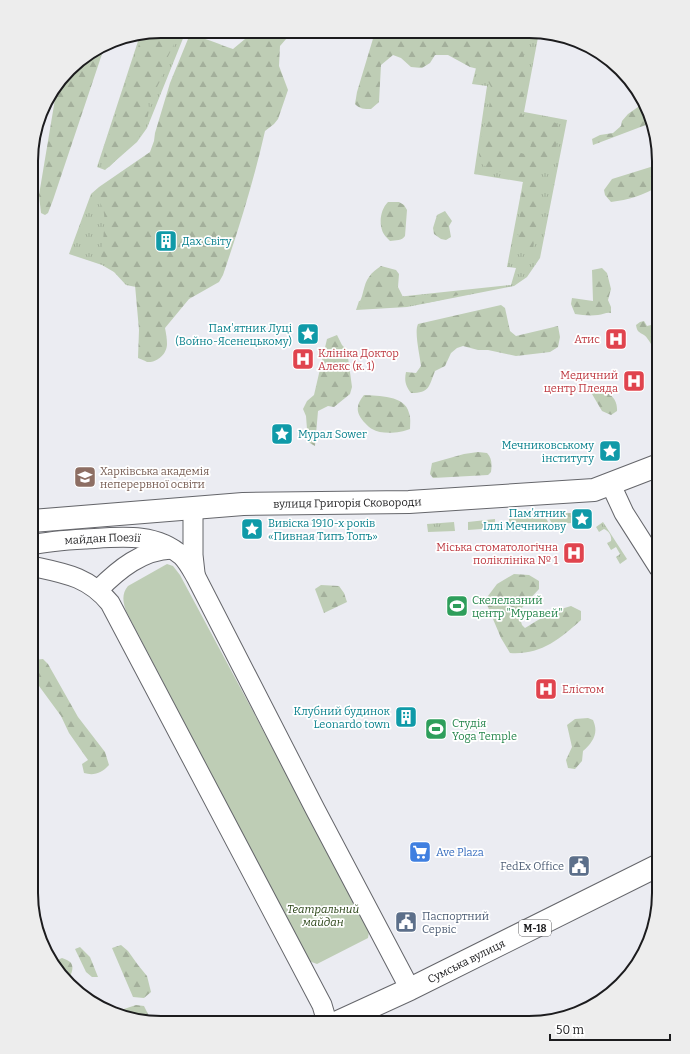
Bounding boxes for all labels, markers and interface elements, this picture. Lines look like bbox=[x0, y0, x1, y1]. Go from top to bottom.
building icon: Дах Світу bbox=[153, 228, 179, 254]
place label: Дах Світу bbox=[182, 235, 232, 248]
place icon: Пам'ятник Луці (Войно-Ясенецькому) bbox=[295, 321, 321, 347]
place label: Пам'ятник Луці (Войно-Ясенецькому) bbox=[175, 322, 293, 348]
hospital icon: Атис bbox=[603, 326, 629, 352]
place label: Атис bbox=[574, 333, 600, 346]
hospital icon: Клініка Доктор Алекс (к. 1) bbox=[290, 346, 316, 372]
place label: Клініка Доктор Алекс (к. 1) bbox=[318, 347, 399, 373]
hospital icon: Медичний центр Плеяда bbox=[621, 368, 647, 394]
place label: Медичний центр Плеяда bbox=[544, 369, 618, 395]
place icon: Мурал Sower bbox=[269, 421, 295, 447]
place label: Мурал Sower bbox=[298, 428, 367, 441]
place icon: Мечниковському інституту bbox=[597, 438, 623, 464]
place label: Мечниковському інституту bbox=[502, 439, 594, 465]
school or university icon: Харківська академія неперервної освіти bbox=[72, 464, 98, 490]
place label: Харківська академія неперервної освіти bbox=[100, 465, 209, 491]
street label: вулиця Григорія Сковороди bbox=[273, 495, 422, 511]
place icon: Пам’ятник Іллі Мечникову bbox=[569, 506, 595, 532]
place label: Пам’ятник Іллі Мечникову bbox=[483, 507, 567, 533]
place icon: Вивіска 1910-х років «Пивная Типъ Топъ» bbox=[239, 516, 265, 542]
place label: Вивіска 1910-х років «Пивная Типъ Топъ» bbox=[268, 517, 378, 543]
street label: майдан Поезії bbox=[64, 531, 142, 547]
hospital icon: Міська стоматологічна поліклініка № 1 bbox=[561, 540, 587, 566]
place label: Міська стоматологічна поліклініка № 1 bbox=[436, 541, 559, 567]
sports icon: Скелелазний центр "Муравей" bbox=[444, 593, 470, 619]
place label: Скелелазний центр "Муравей" bbox=[472, 594, 562, 620]
hospital icon: Елістом bbox=[533, 676, 559, 702]
place label: Елістом bbox=[562, 683, 604, 696]
building icon: Клубний будинок Leonardo town bbox=[393, 704, 419, 730]
place label: Клубний будинок Leonardo town bbox=[294, 705, 391, 731]
sports icon: Студiя Yoga Temple bbox=[423, 716, 449, 742]
place label: Студiя Yoga Temple bbox=[452, 717, 517, 743]
supermarket icon: Ave Plaza bbox=[407, 839, 433, 865]
place label: Ave Plaza bbox=[436, 846, 484, 859]
public building icon: FedEx Office bbox=[566, 853, 592, 879]
place label: FedEx Office bbox=[500, 860, 564, 873]
park label: Театральний майдан bbox=[287, 903, 359, 929]
public building icon: Паспортний Сервіс bbox=[393, 909, 419, 935]
place label: Паспортний Сервіс bbox=[422, 910, 489, 936]
road number: М-18 bbox=[519, 920, 551, 936]
street label: Сумська вулиця bbox=[426, 937, 507, 986]
scale bar bbox=[550, 1016, 670, 1042]
text: 50 m bbox=[556, 1023, 585, 1037]

